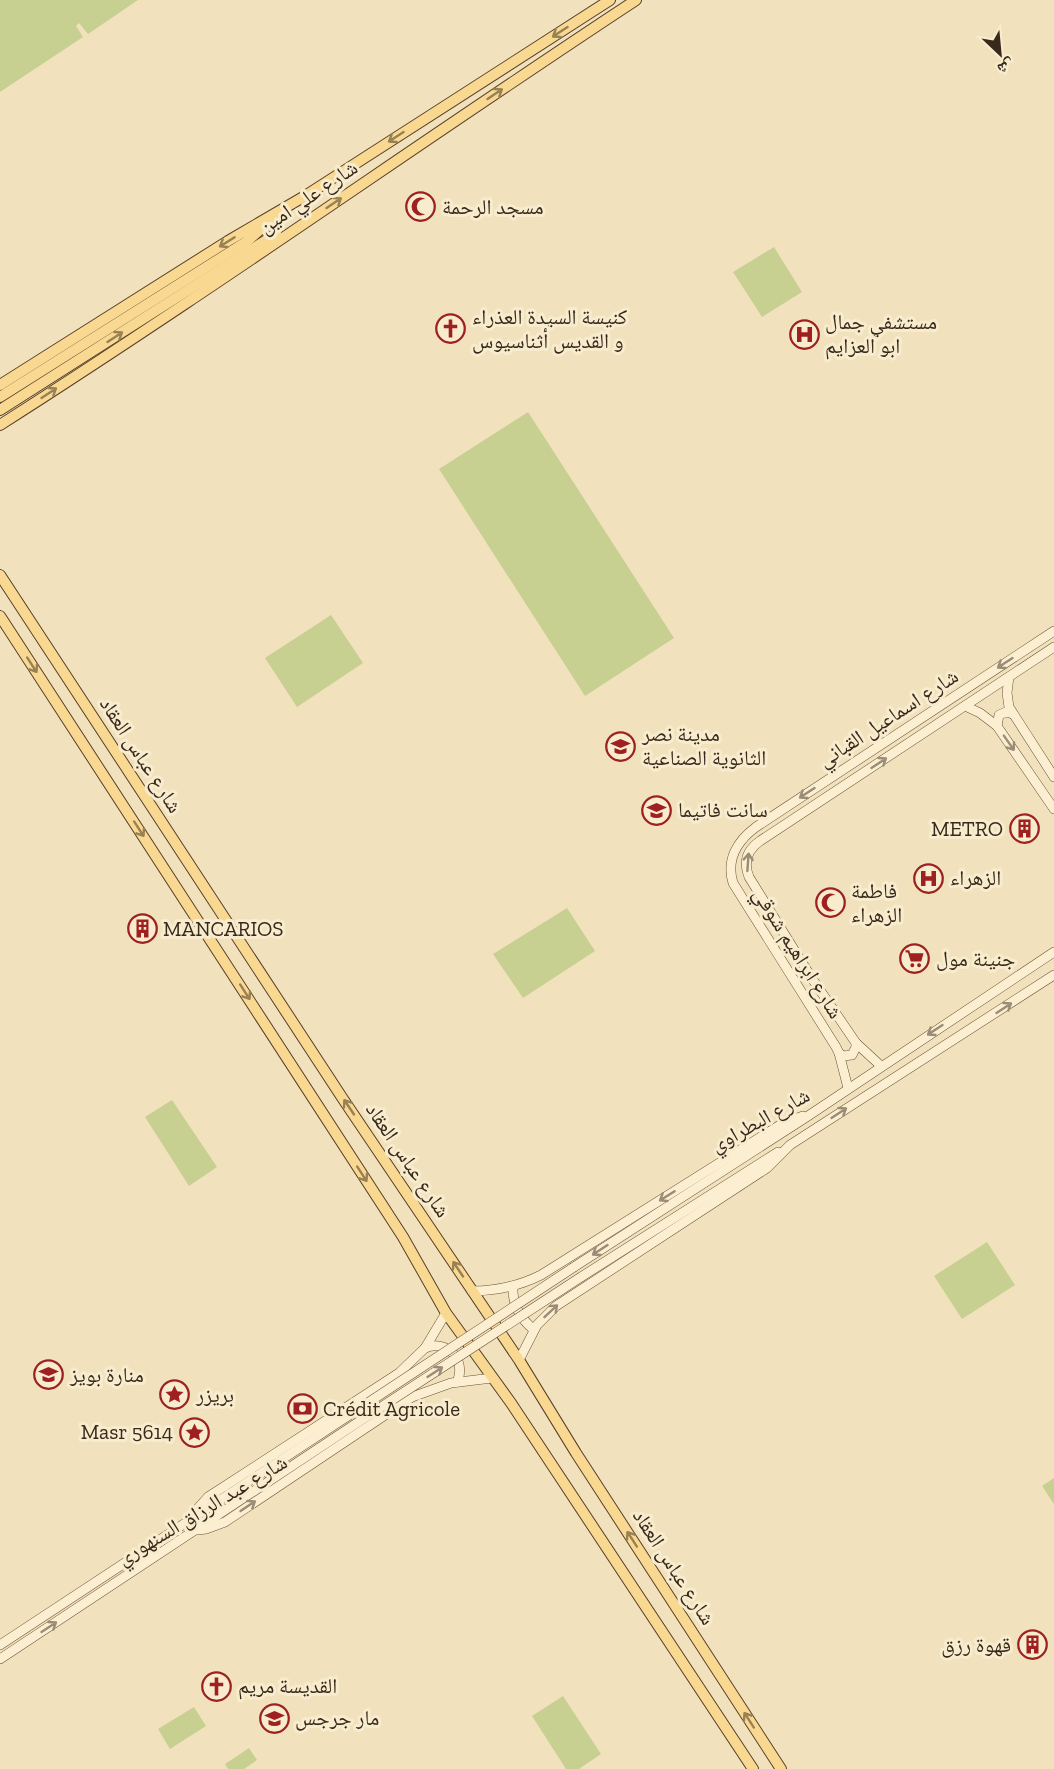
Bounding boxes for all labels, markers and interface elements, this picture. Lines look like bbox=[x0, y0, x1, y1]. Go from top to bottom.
north arrow bbox=[970, 24, 1030, 84]
one-way arrow bbox=[552, 25, 569, 38]
text: ش bbox=[995, 55, 1018, 79]
one-way arrow bbox=[486, 88, 503, 100]
one-way arrow bbox=[389, 131, 405, 143]
street label: شارع علي امين bbox=[253, 154, 364, 242]
mosque icon: مسجد الرحمة bbox=[405, 191, 437, 223]
place label: مسجد الرحمة bbox=[442, 194, 544, 219]
one-way arrow bbox=[325, 197, 341, 209]
one-way arrow bbox=[219, 236, 236, 248]
place label: كنيسة السيدة العذراء و القديس أثناسيوس bbox=[472, 304, 627, 354]
place label: مستشفي جمال ابو العزايم bbox=[825, 309, 937, 360]
church icon: كنيسة السيدة العذراء و القديس أثناسيوس bbox=[435, 313, 467, 345]
hospital icon: مستشفي جمال ابو العزايم bbox=[788, 318, 820, 350]
one-way arrow bbox=[106, 331, 123, 344]
one-way arrow bbox=[40, 387, 57, 399]
one-way arrow bbox=[26, 657, 38, 673]
one-way arrow bbox=[997, 658, 1014, 670]
street label: شارع اسماعيل القباني bbox=[813, 663, 965, 776]
street label: شارع عباس العقاد bbox=[94, 692, 188, 818]
place label: مدينة نصر الثانوية الصناعية bbox=[641, 721, 766, 770]
school or university icon: مدينة نصر الثانوية الصناعية bbox=[605, 730, 637, 762]
one-way arrow bbox=[1003, 734, 1015, 750]
one-way arrow bbox=[870, 756, 887, 768]
one-way arrow bbox=[799, 787, 815, 799]
school or university icon: سانت فاتيما bbox=[641, 794, 673, 826]
place label: سانت فاتيما bbox=[678, 797, 768, 822]
building icon: METRO bbox=[1008, 813, 1040, 845]
place label: METRO bbox=[931, 816, 1003, 841]
one-way arrow bbox=[132, 820, 145, 837]
one-way arrow bbox=[743, 853, 754, 872]
hospital icon: الزهراء bbox=[913, 862, 945, 894]
place label: الزهراء bbox=[950, 865, 1001, 890]
place label: فاطمة الزهراء bbox=[851, 878, 902, 927]
street label: شارع ابراهيم شوقي bbox=[744, 883, 849, 1025]
mosque icon: فاطمة الزهراء bbox=[814, 887, 846, 919]
building icon: MANCARIOS bbox=[126, 913, 158, 945]
place label: MANCARIOS bbox=[163, 916, 284, 941]
supermarket icon: جنينة مول bbox=[899, 943, 931, 975]
place label: جنينة مول bbox=[936, 946, 1015, 971]
one-way arrow bbox=[239, 983, 251, 1000]
one-way arrow bbox=[995, 1002, 1011, 1014]
one-way arrow bbox=[927, 1025, 944, 1037]
street label: شارع البطراوي bbox=[706, 1082, 816, 1161]
street label: شارع عباس العقاد bbox=[360, 1098, 456, 1222]
one-way arrow bbox=[343, 1100, 355, 1116]
one-way arrow bbox=[831, 1107, 848, 1120]
one-way arrow bbox=[356, 1165, 368, 1181]
one-way arrow bbox=[659, 1190, 676, 1202]
one-way arrow bbox=[593, 1244, 609, 1256]
one-way arrow bbox=[452, 1261, 464, 1278]
one-way arrow bbox=[543, 1304, 558, 1318]
school or university icon: منارة بويز bbox=[33, 1359, 65, 1391]
place label: منارة بويز bbox=[69, 1362, 144, 1387]
one-way arrow bbox=[427, 1366, 443, 1378]
place icon: بريزر bbox=[159, 1379, 191, 1411]
place label: بريزر bbox=[195, 1382, 234, 1407]
bank icon: Crédit Agricole bbox=[286, 1393, 318, 1425]
place label: Crédit Agricole bbox=[323, 1396, 460, 1421]
place icon: Masr 5614 bbox=[178, 1416, 210, 1448]
place label: Masr 5614 bbox=[81, 1419, 173, 1444]
street label: شارع عبد الرزاق السنهوري bbox=[112, 1449, 294, 1574]
one-way arrow bbox=[239, 1500, 256, 1512]
street label: شارع عباس العقاد bbox=[627, 1504, 721, 1630]
one-way arrow bbox=[626, 1531, 638, 1547]
one-way arrow bbox=[40, 1621, 57, 1633]
building icon: قهوة رزق bbox=[1016, 1629, 1048, 1661]
place label: قهوة رزق bbox=[941, 1632, 1011, 1658]
church icon: القديسة مريم bbox=[201, 1670, 233, 1702]
place label: القديسة مريم bbox=[238, 1673, 337, 1700]
school or university icon: مار جرجس bbox=[258, 1702, 290, 1734]
place label: مار جرجس bbox=[295, 1705, 379, 1731]
one-way arrow bbox=[743, 1712, 755, 1729]

